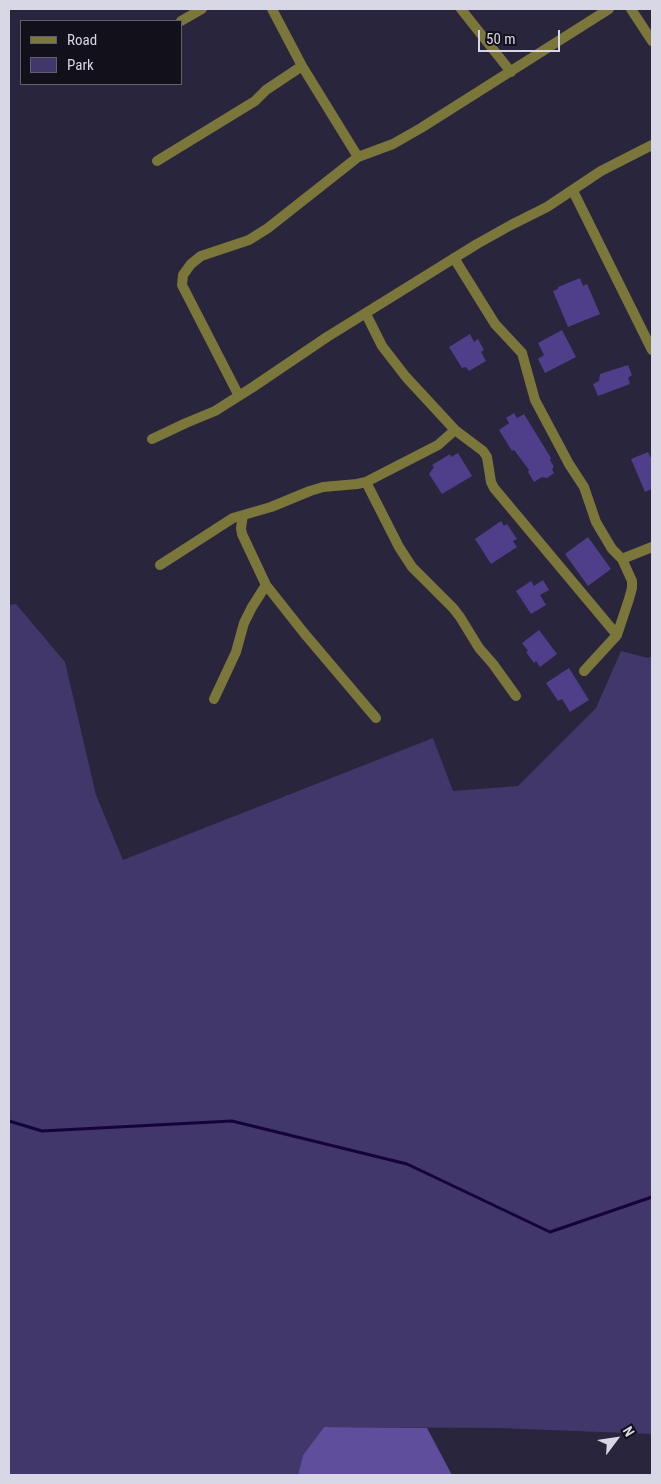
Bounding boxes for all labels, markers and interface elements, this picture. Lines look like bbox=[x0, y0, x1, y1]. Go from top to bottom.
legend bbox=[20, 20, 182, 85]
scale bar bbox=[481, 20, 564, 52]
text: 50 m bbox=[486, 30, 516, 48]
text: Road bbox=[67, 31, 97, 49]
text: Park bbox=[67, 56, 94, 74]
north arrow bbox=[591, 1414, 641, 1464]
text: N bbox=[620, 1423, 638, 1439]

